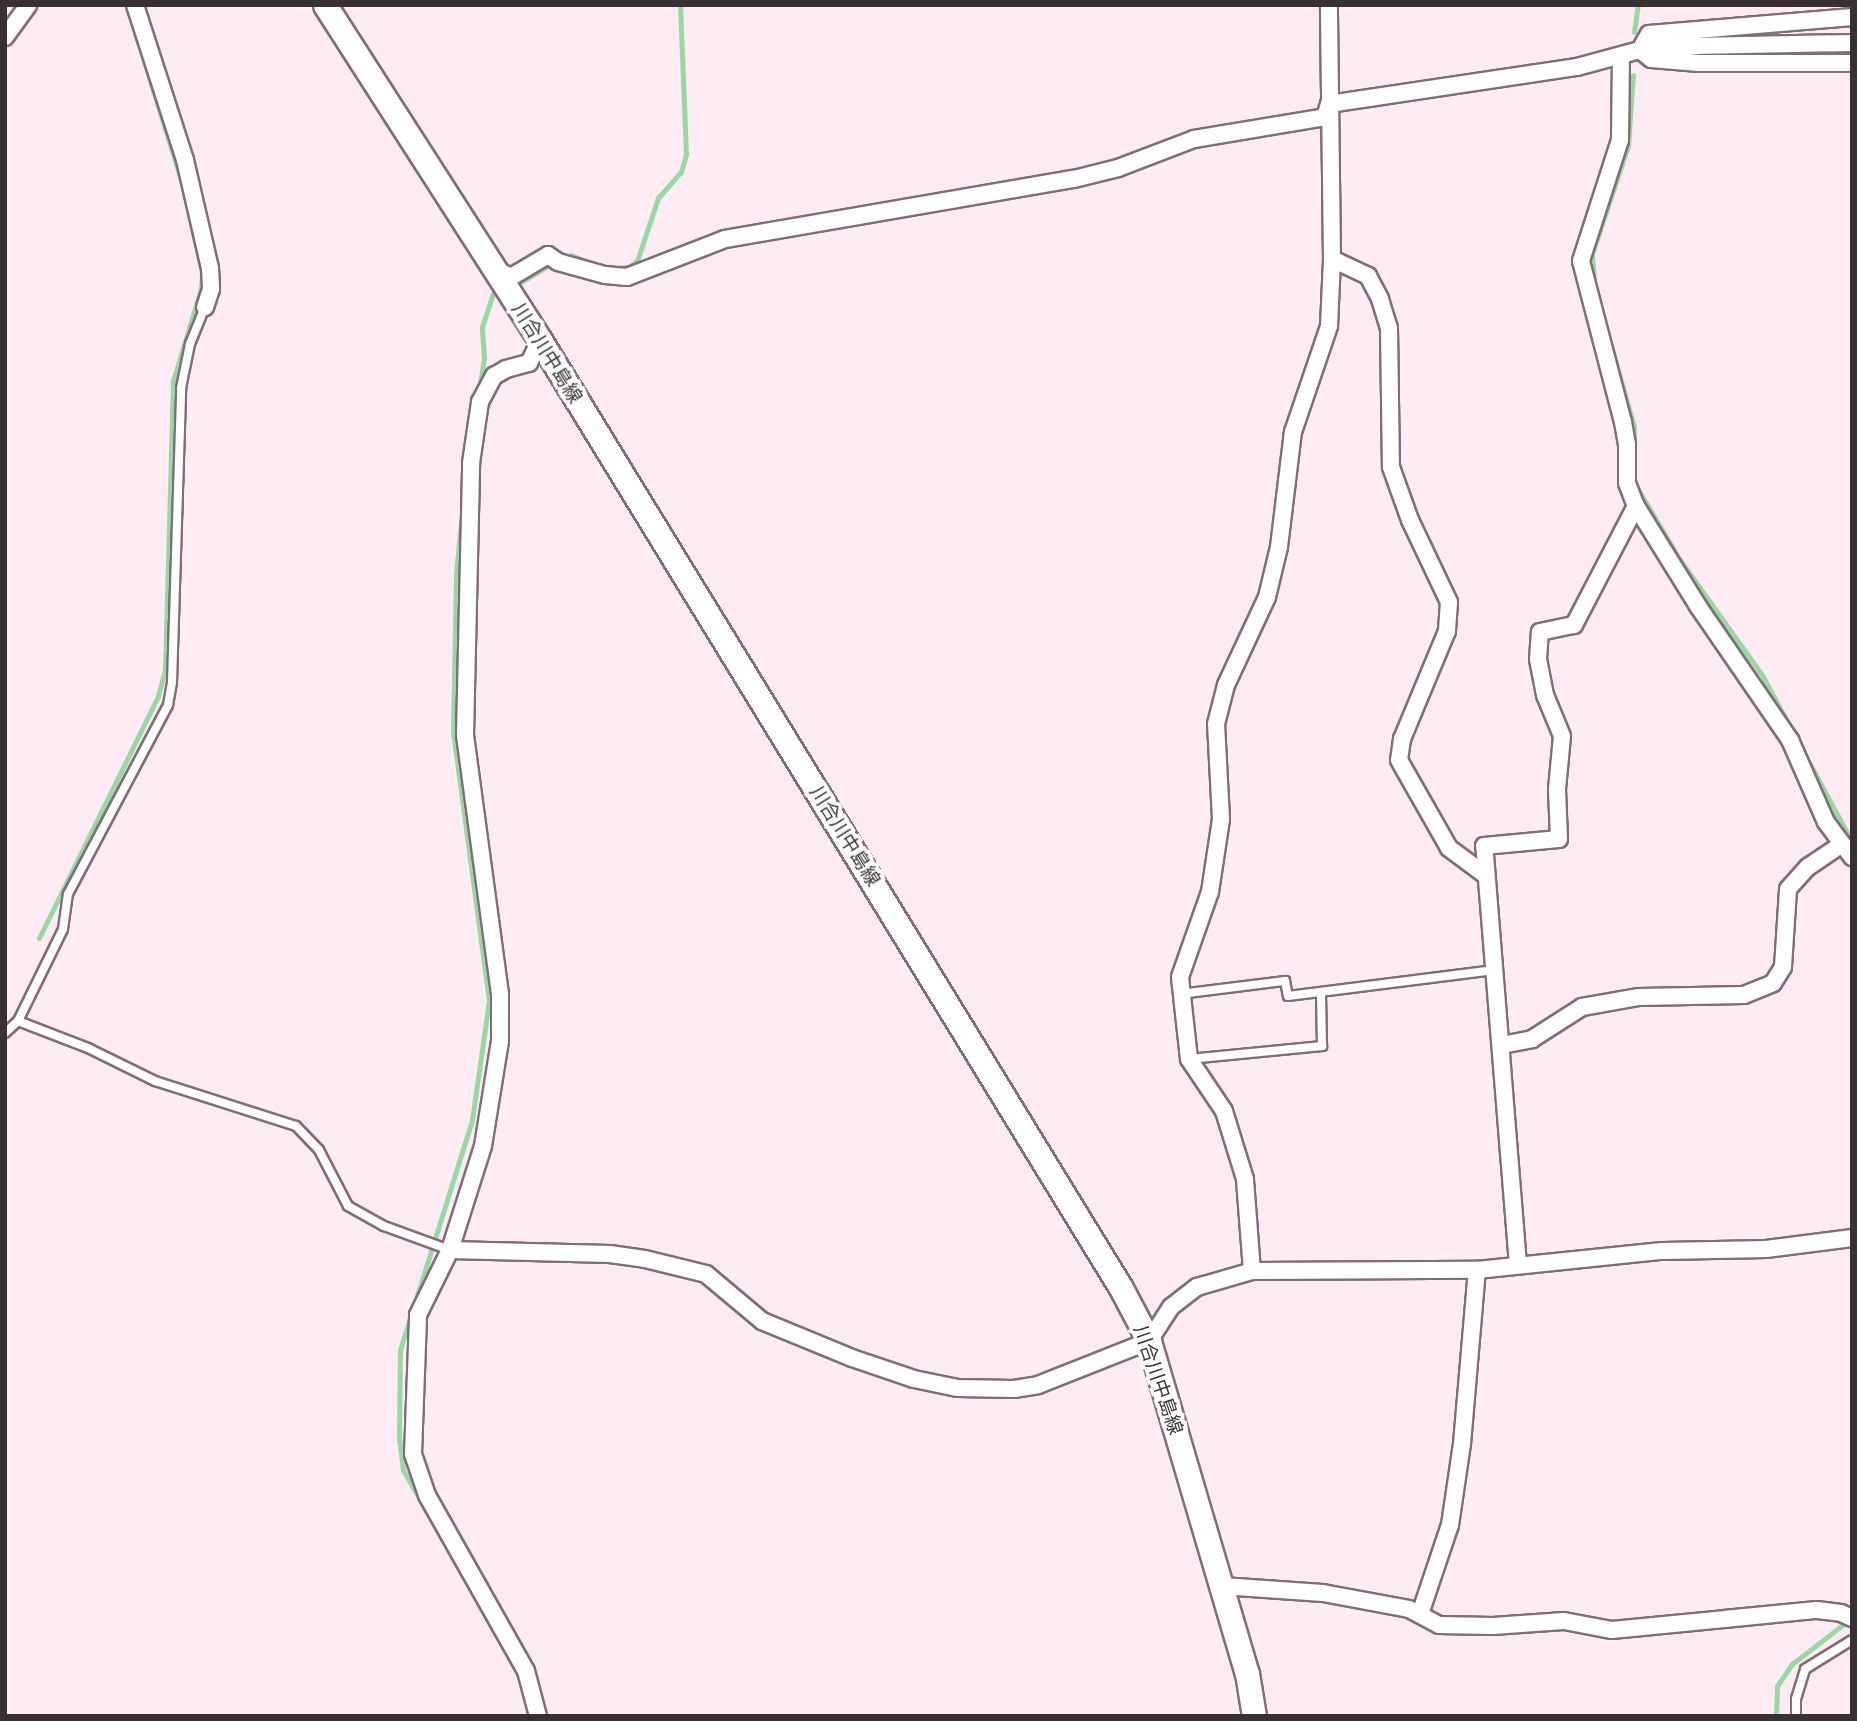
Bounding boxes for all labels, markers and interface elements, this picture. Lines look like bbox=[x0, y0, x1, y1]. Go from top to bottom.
street label: 川合川中島線 bbox=[507, 299, 587, 407]
street label: 川合川中島線 bbox=[805, 782, 885, 890]
street label: 川合川中島線 bbox=[1129, 1322, 1187, 1438]

